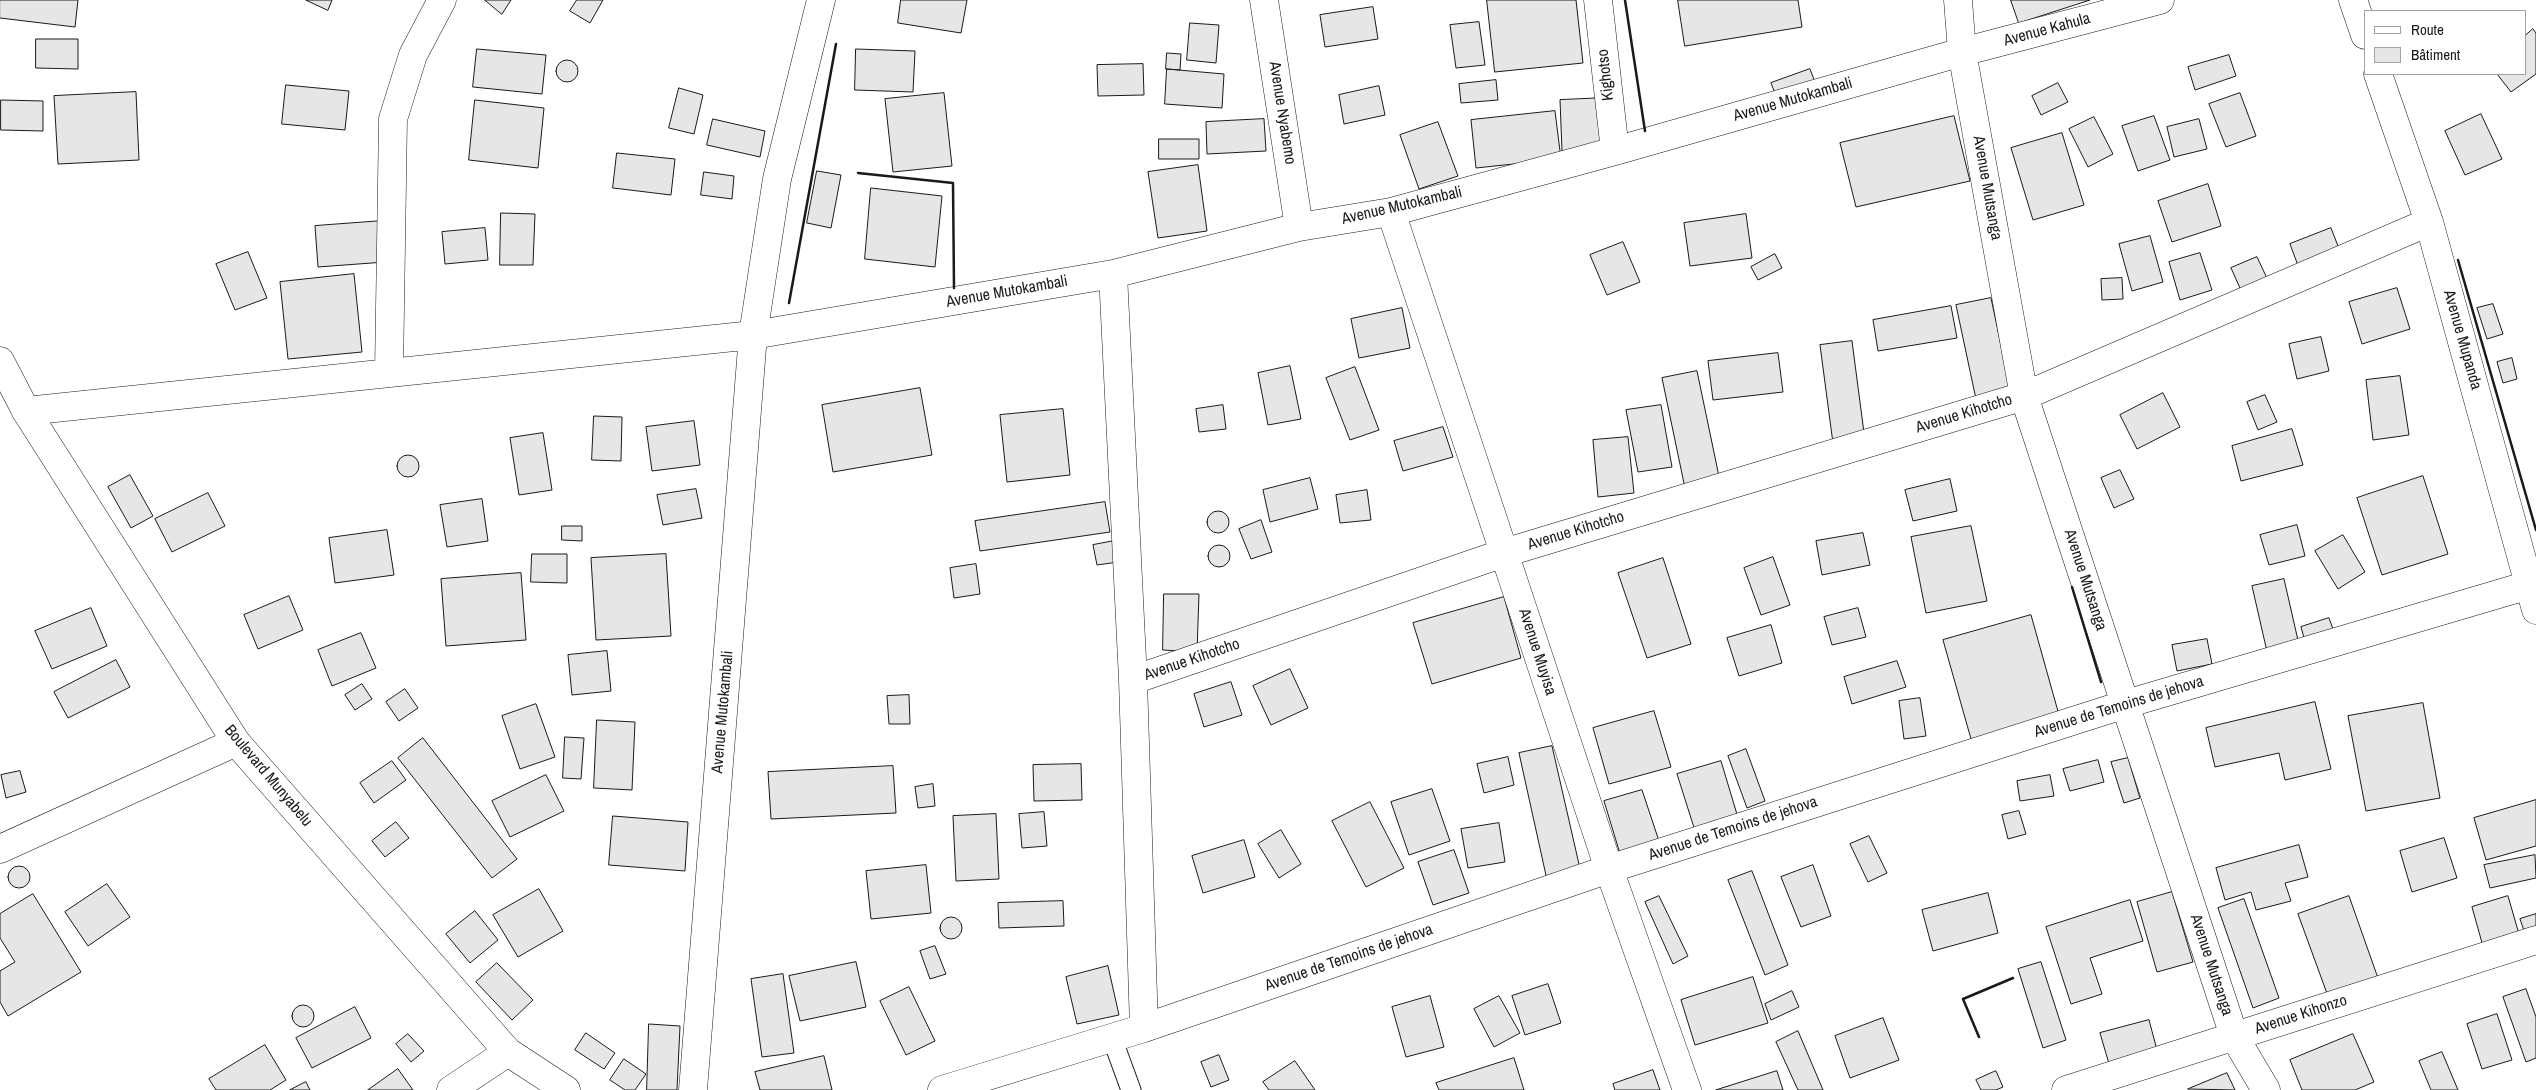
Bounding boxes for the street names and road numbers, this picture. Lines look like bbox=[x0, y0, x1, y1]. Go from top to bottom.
street label: Avenue Kahula bbox=[2002, 9, 2092, 51]
street label: Kighotso bbox=[1594, 48, 1618, 102]
street label: Avenue Nyabemo bbox=[1264, 60, 1300, 166]
street label: Avenue Mutokambali bbox=[1731, 74, 1855, 126]
street label: Avenue Mutsanga bbox=[1968, 134, 2006, 242]
street label: Avenue Mutokambali bbox=[1340, 183, 1464, 229]
street label: Avenue Mutokambali bbox=[945, 272, 1069, 312]
street label: Avenue Mupanda bbox=[2439, 288, 2485, 392]
street label: Avenue Kihotcho bbox=[1914, 390, 2014, 438]
street label: Avenue Kihotcho bbox=[1526, 507, 1626, 555]
street label: Avenue Mutsanga bbox=[2060, 527, 2110, 633]
street label: Avenue Muyisa bbox=[1514, 606, 1560, 698]
street label: Avenue Kihotcho bbox=[1142, 635, 1242, 685]
street label: Avenue Mutokambali bbox=[708, 650, 738, 774]
street label: Avenue de Temoins de jehova bbox=[2032, 672, 2206, 742]
street label: Boulevard Munyabelu bbox=[220, 721, 316, 831]
street label: Avenue de Temoins de jehova bbox=[1646, 793, 1820, 865]
street label: Avenue Mutsanga bbox=[2186, 912, 2236, 1018]
street label: Avenue de Temoins de jehova bbox=[1263, 920, 1435, 996]
street label: Avenue Kihonzo bbox=[2252, 991, 2350, 1039]

